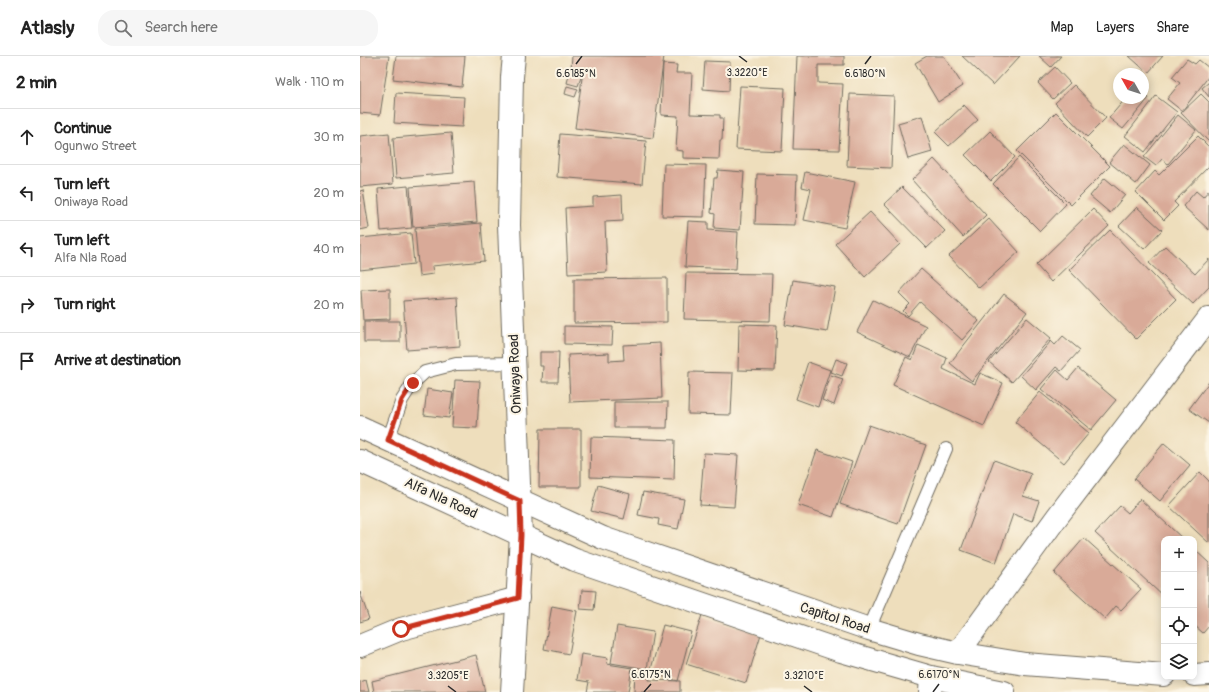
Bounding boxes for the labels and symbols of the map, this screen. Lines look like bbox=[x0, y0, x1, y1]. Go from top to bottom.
text: 3.3220°E bbox=[727, 67, 767, 79]
text: 6.6185°N bbox=[556, 68, 596, 80]
text: 6.6180°N bbox=[845, 68, 886, 80]
north arrow bbox=[1113, 68, 1149, 104]
street label: Oniwaya Road bbox=[505, 334, 525, 414]
route end bbox=[404, 374, 422, 392]
street label: Alfa Nla Road bbox=[402, 474, 480, 522]
street label: Capitol Road bbox=[798, 599, 872, 637]
route start bbox=[392, 620, 410, 638]
text: 6.6175°N bbox=[631, 669, 671, 681]
text: 6.6170°N bbox=[919, 669, 960, 681]
text: 3.3205°E bbox=[428, 670, 468, 682]
text: 3.3210°E bbox=[784, 670, 824, 682]

